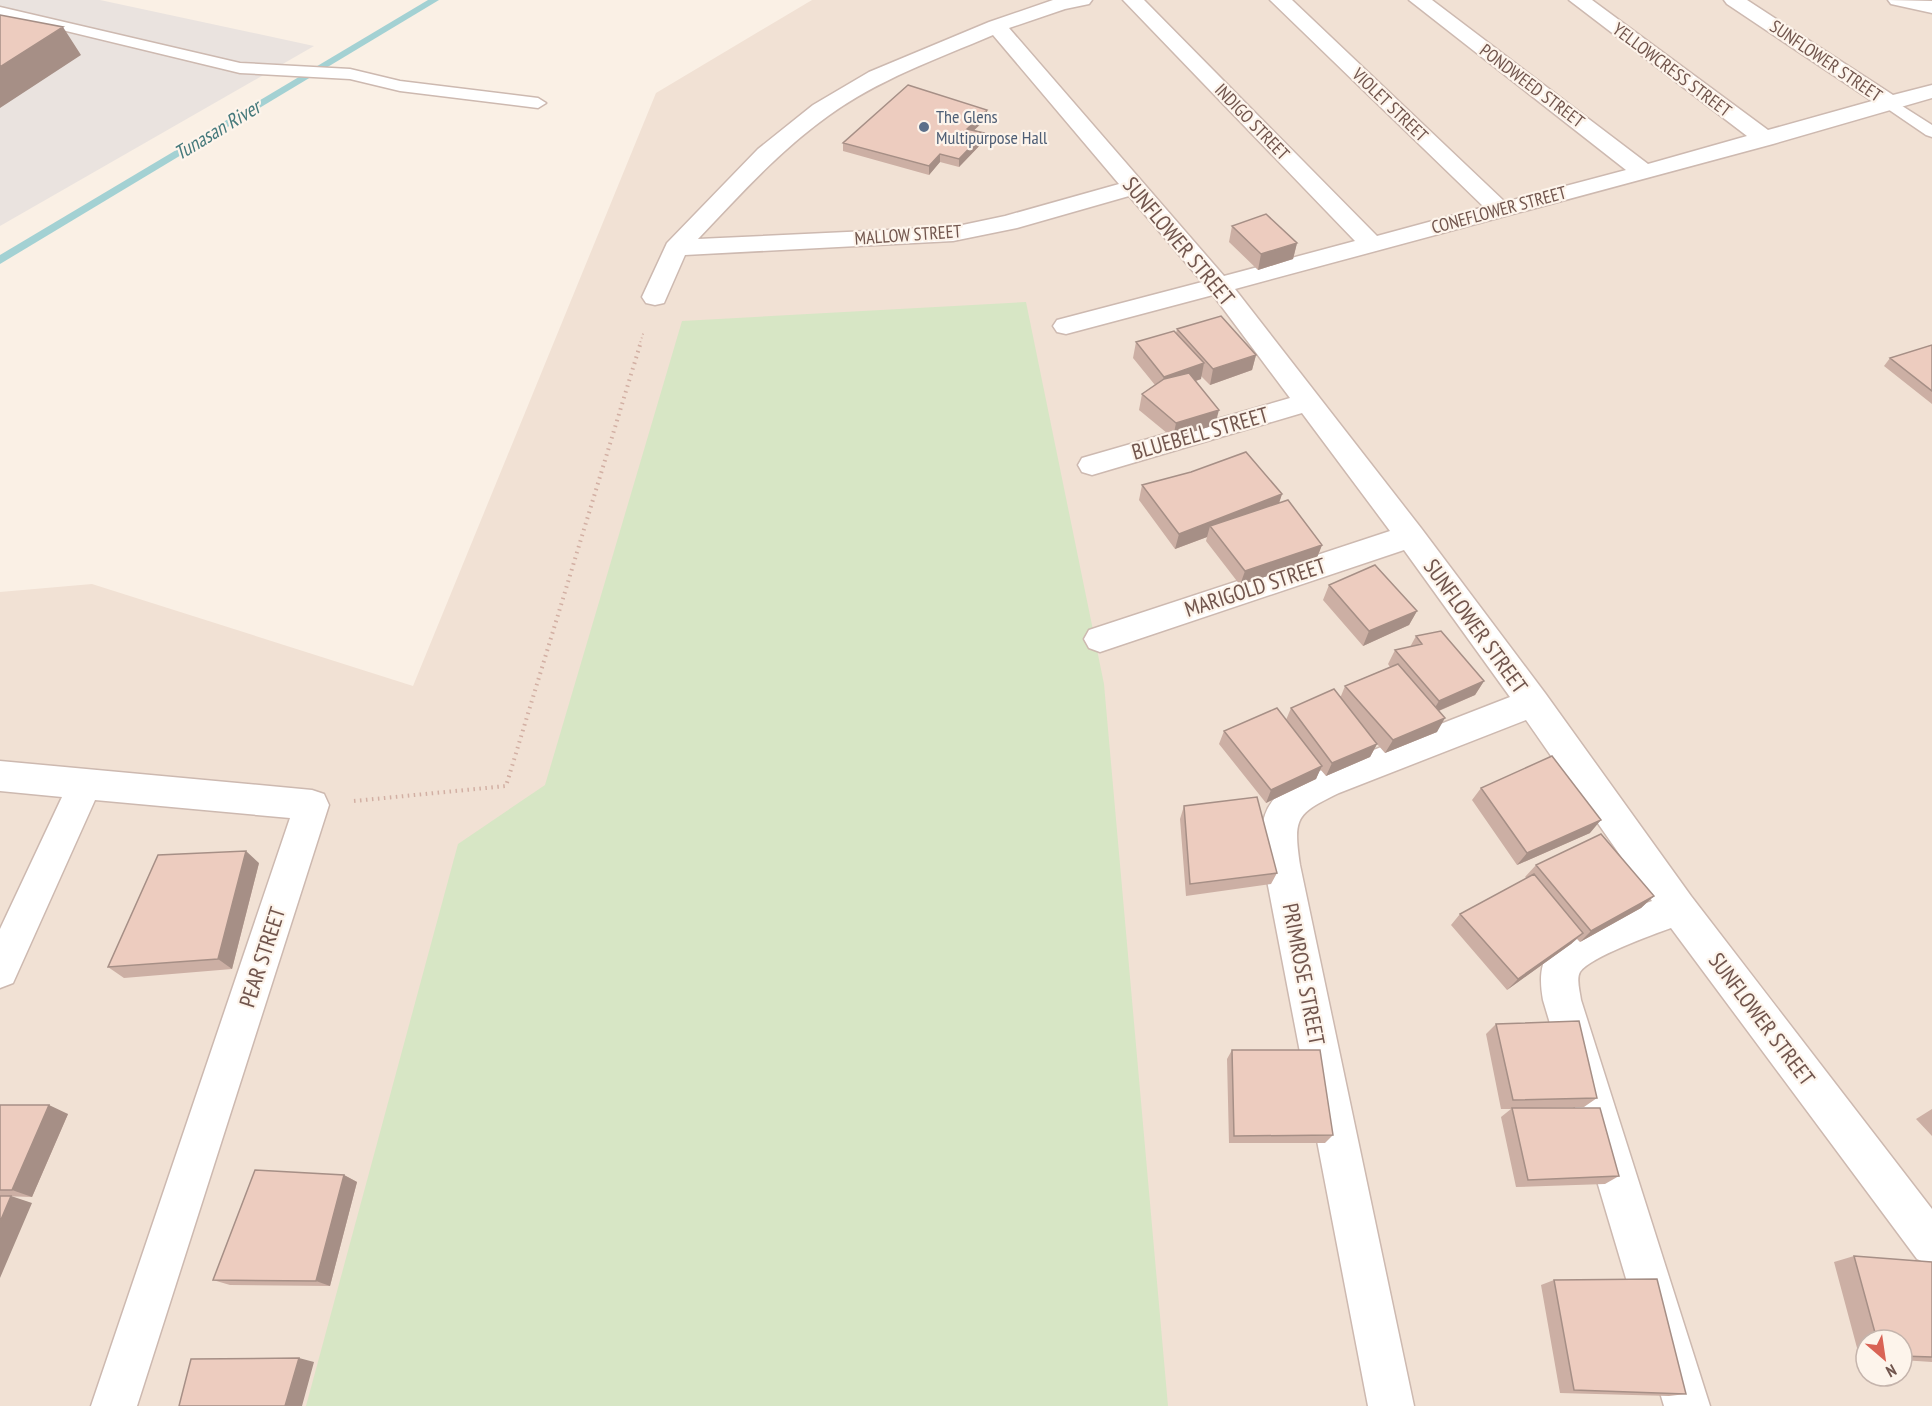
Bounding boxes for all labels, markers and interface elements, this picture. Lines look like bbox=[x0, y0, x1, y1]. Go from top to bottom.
street label: SUNFLOWER STREET bbox=[1766, 15, 1887, 107]
street label: YELLOWCRESS STREET bbox=[1608, 17, 1736, 122]
street label: PONDWEED STREET bbox=[1475, 39, 1589, 132]
street label: VIOLET STREET bbox=[1347, 62, 1433, 147]
street label: INDIGO STREET bbox=[1210, 78, 1295, 165]
water label: Tunasan River bbox=[169, 93, 267, 166]
place label: The Glens Multipurpose Hall bbox=[936, 105, 1048, 149]
marker: The Glens Multipurpose Hall bbox=[917, 120, 931, 134]
street label: SUNFLOWER STREET bbox=[1117, 171, 1241, 311]
street label: CONEFLOWER STREET bbox=[1429, 180, 1569, 239]
street label: MALLOW STREET bbox=[854, 219, 962, 250]
street label: BLUEBELL STREET bbox=[1128, 400, 1272, 466]
street label: MARIGOLD STREET bbox=[1181, 551, 1329, 623]
street label: SUNFLOWER STREET bbox=[1418, 553, 1534, 699]
street label: PRIMROSE STREET bbox=[1277, 901, 1331, 1047]
street label: PEAR STREET bbox=[233, 903, 291, 1011]
street label: SUNFLOWER STREET bbox=[1703, 947, 1821, 1091]
north arrow bbox=[1854, 1328, 1914, 1388]
text: N bbox=[1883, 1360, 1900, 1382]

